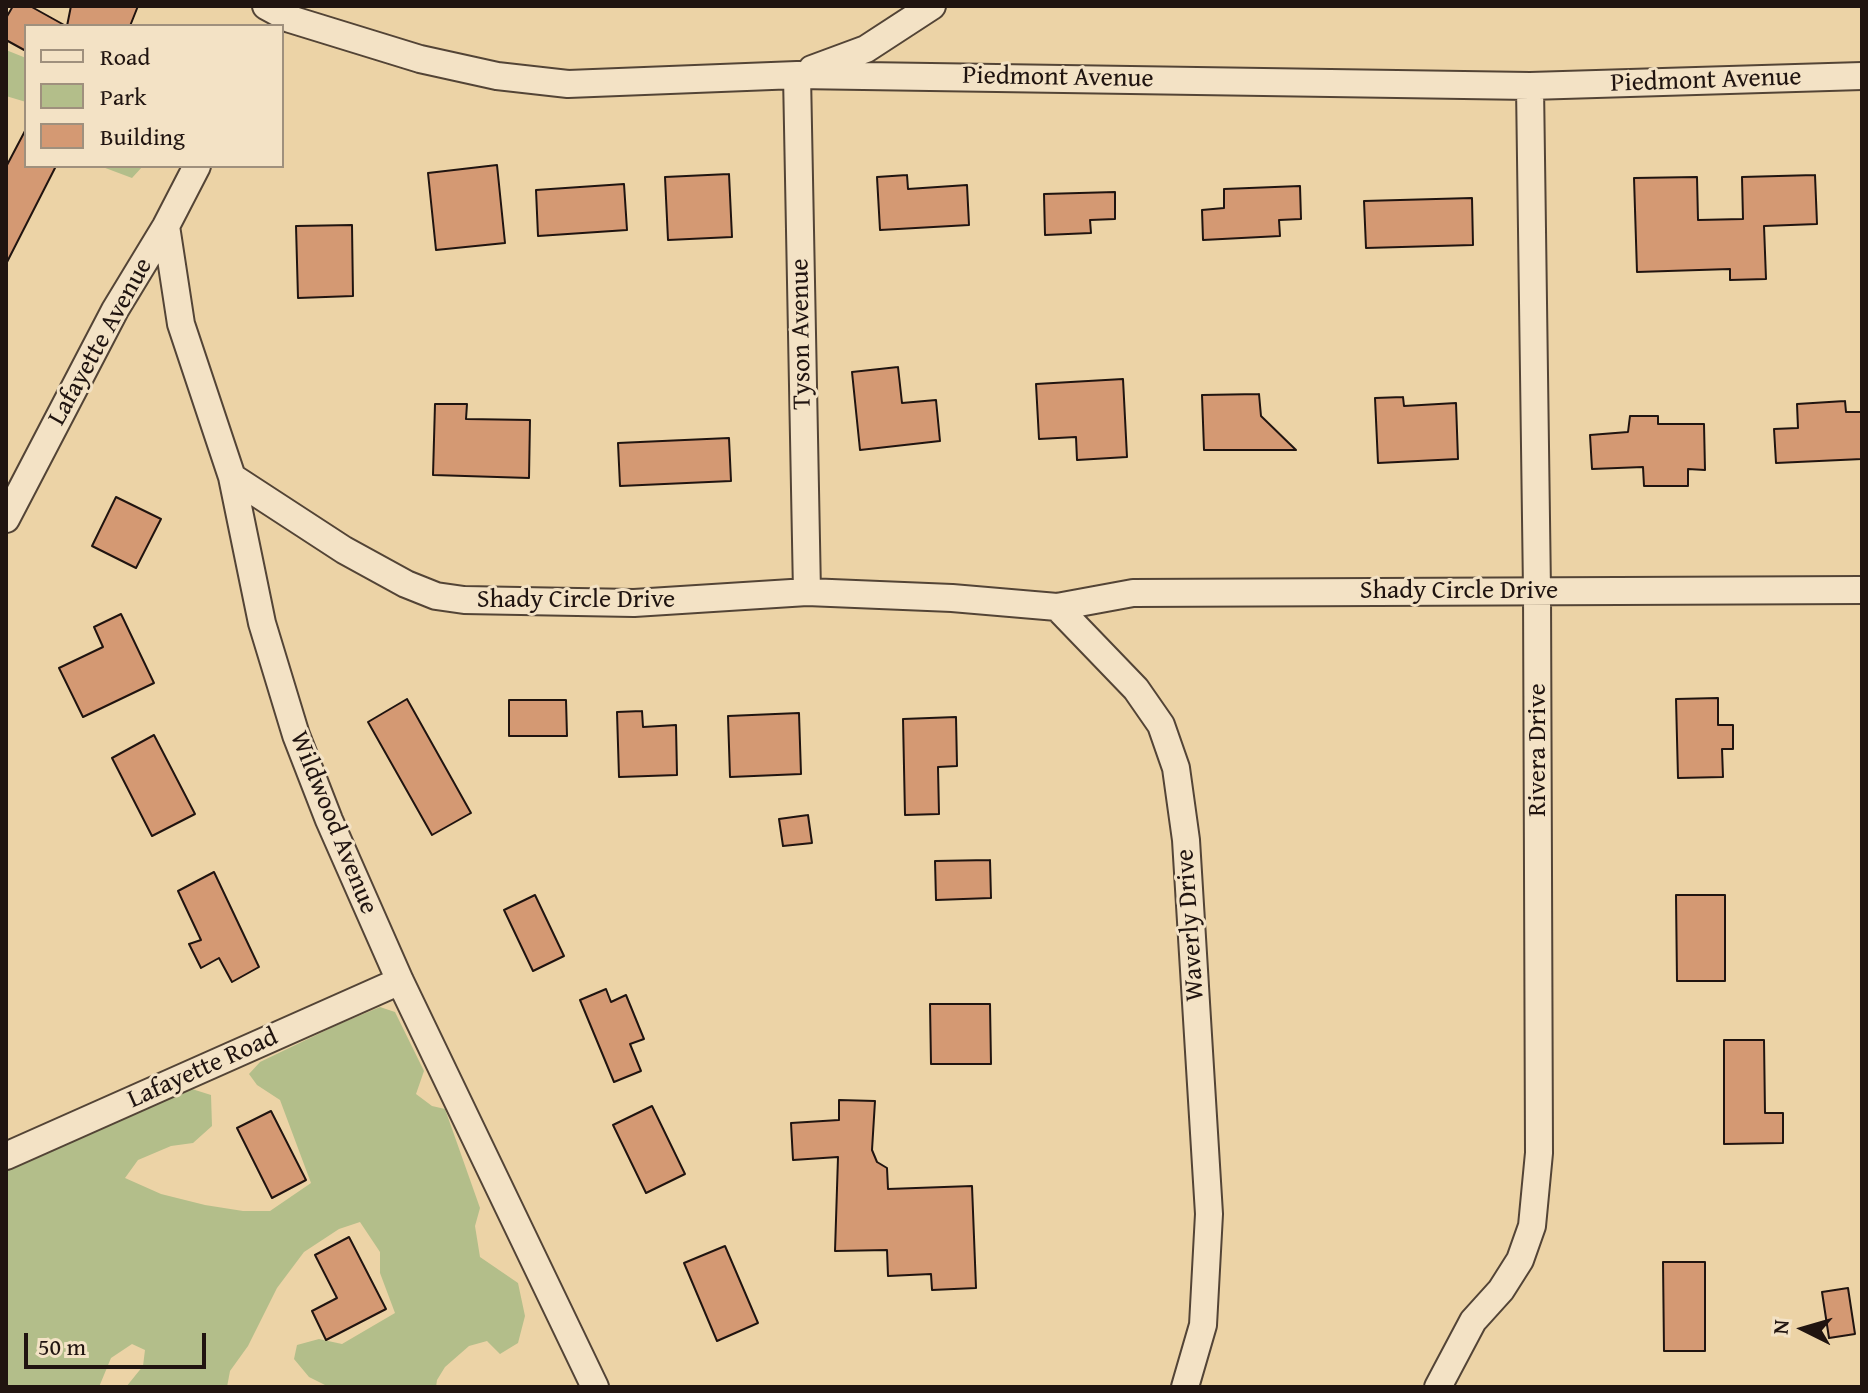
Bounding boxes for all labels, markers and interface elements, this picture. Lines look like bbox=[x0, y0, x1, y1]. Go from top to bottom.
legend bbox=[24, 24, 284, 168]
text: Road bbox=[100, 39, 150, 74]
street label: Piedmont Avenue bbox=[962, 61, 1154, 95]
street label: Piedmont Avenue bbox=[1610, 62, 1802, 100]
text: Park bbox=[100, 79, 146, 114]
text: Building bbox=[100, 119, 185, 154]
street label: Lafayette Avenue bbox=[42, 253, 160, 431]
street label: Tyson Avenue bbox=[785, 258, 819, 410]
street label: Shady Circle Drive bbox=[1360, 575, 1558, 607]
street label: Shady Circle Drive bbox=[477, 584, 675, 616]
street label: Rivera Drive bbox=[1522, 683, 1554, 817]
street label: Wildwood Avenue bbox=[282, 727, 384, 919]
street label: Waverly Drive bbox=[1170, 848, 1212, 1002]
street label: Lafayette Road bbox=[123, 1022, 283, 1116]
north arrow bbox=[1764, 1289, 1844, 1369]
scale bar bbox=[28, 1317, 210, 1367]
text: N bbox=[1764, 1318, 1797, 1336]
text: 50 m bbox=[38, 1329, 86, 1364]

